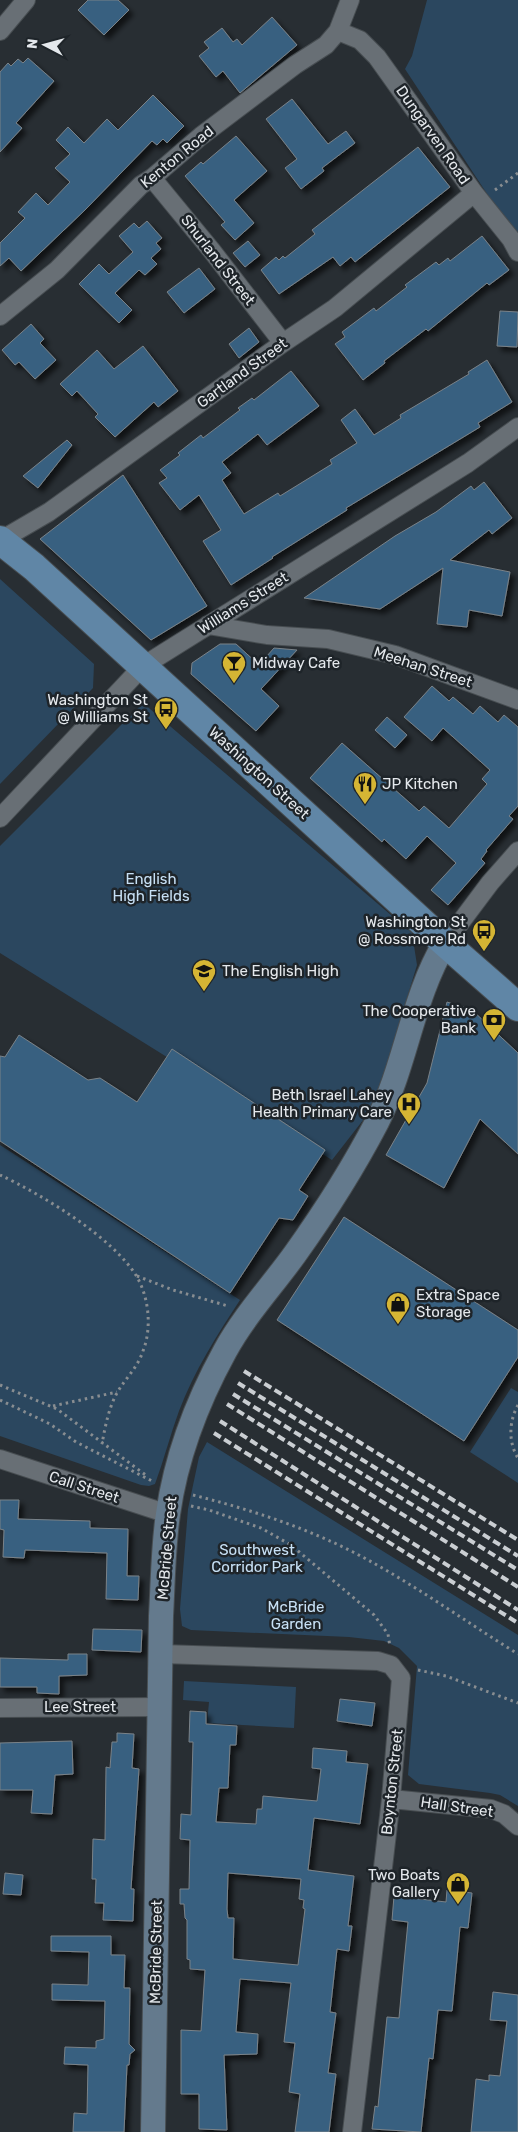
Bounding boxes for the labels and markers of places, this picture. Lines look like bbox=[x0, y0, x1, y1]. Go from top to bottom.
bar icon: Midway Cafe bbox=[221, 650, 247, 684]
place label: Midway Cafe bbox=[252, 654, 340, 672]
place label: Washington St @ Williams St bbox=[47, 691, 148, 726]
bus stop icon: Washington St @ Williams St bbox=[153, 696, 179, 730]
restaurant icon: JP Kitchen bbox=[352, 771, 378, 805]
place label: JP Kitchen bbox=[382, 775, 458, 793]
place label: Washington St @ Rossmore Rd bbox=[358, 913, 466, 948]
bus stop icon: Washington St @ Rossmore Rd bbox=[471, 918, 497, 952]
school or university icon: The English High bbox=[191, 958, 217, 992]
place label: The English High bbox=[222, 962, 339, 980]
place label: The Cooperative Bank bbox=[362, 1002, 476, 1037]
bank icon: The Cooperative Bank bbox=[481, 1007, 507, 1041]
place label: Beth Israel Lahey Health Primary Care bbox=[252, 1086, 392, 1121]
hospital icon: Beth Israel Lahey Health Primary Care bbox=[396, 1091, 422, 1125]
place label: Extra Space Storage bbox=[416, 1286, 500, 1321]
shop icon: Extra Space Storage bbox=[385, 1291, 411, 1325]
place label: Two Boats Gallery bbox=[368, 1866, 440, 1901]
shop icon: Two Boats Gallery bbox=[445, 1871, 471, 1905]

